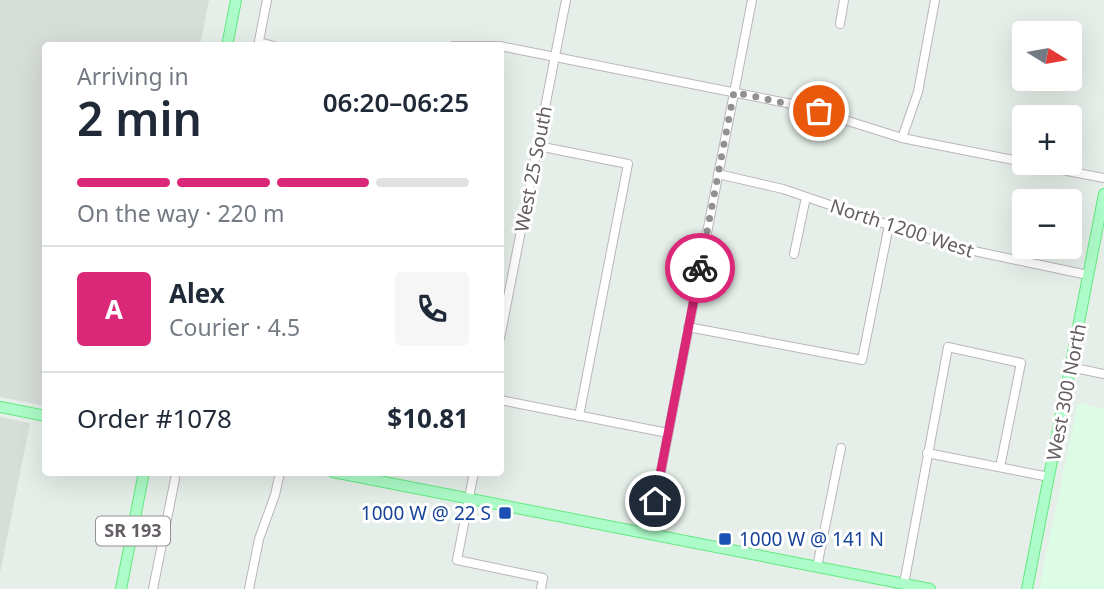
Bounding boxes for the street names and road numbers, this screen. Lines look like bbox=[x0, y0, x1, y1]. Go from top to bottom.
street label: West 25 South bbox=[508, 104, 558, 234]
street label: North 1200 West bbox=[827, 193, 977, 264]
street label: West 300 North bbox=[1040, 321, 1092, 463]
road number: SR 193 bbox=[96, 516, 170, 546]

